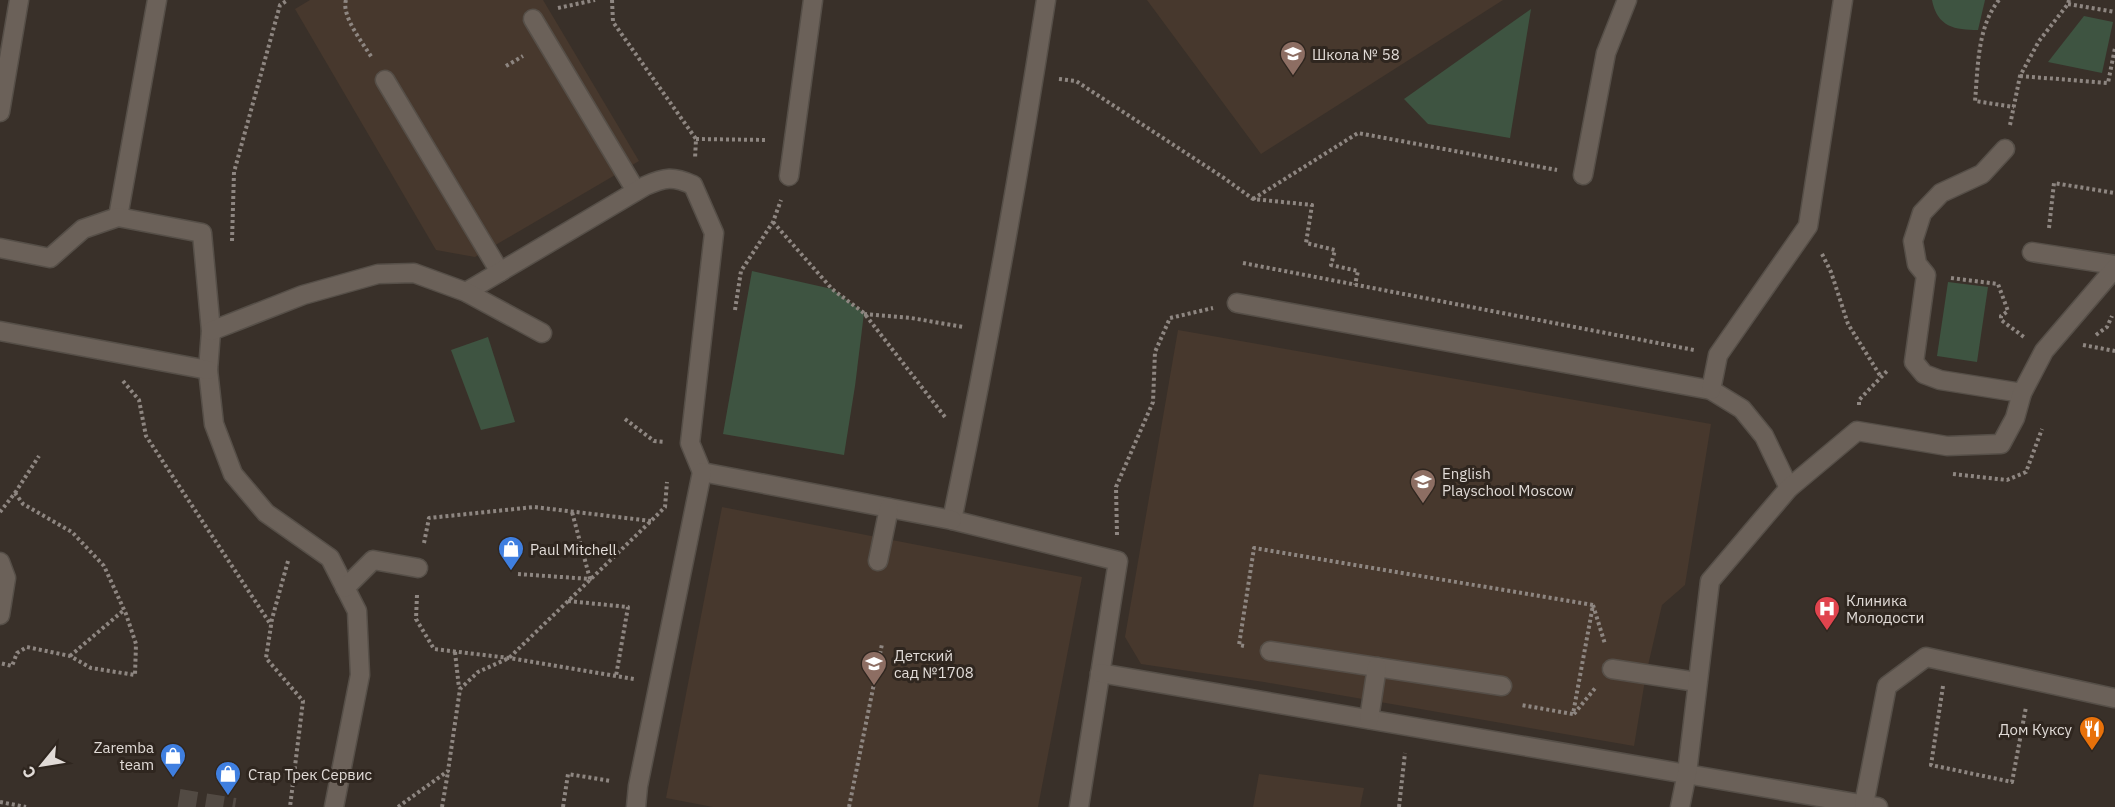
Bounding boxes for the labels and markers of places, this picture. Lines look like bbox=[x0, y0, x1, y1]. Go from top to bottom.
school or university icon: Школа № 58 bbox=[1278, 39, 1308, 77]
place label: Школа № 58 bbox=[1312, 45, 1400, 64]
place label: English Playschool Moscow bbox=[1442, 464, 1574, 500]
school or university icon: English Playschool Moscow bbox=[1408, 467, 1438, 505]
shop icon: Paul Mitchell bbox=[496, 534, 526, 572]
place label: Paul Mitchell bbox=[530, 540, 617, 559]
place label: Клиника Молодости bbox=[1846, 591, 1924, 627]
hospital icon: Клиника Молодости bbox=[1812, 594, 1842, 632]
place label: Детский сад №1708 bbox=[894, 646, 974, 682]
school or university icon: Детский сад №1708 bbox=[859, 649, 889, 687]
restaurant icon: Дом Куксу bbox=[2077, 714, 2107, 752]
place label: Дом Куксу bbox=[1999, 720, 2073, 739]
place label: Zaremba team bbox=[94, 738, 154, 774]
shop icon: Zaremba team bbox=[158, 741, 188, 779]
shop icon: Стар Трек Сервис bbox=[213, 759, 243, 797]
place label: Стар Трек Сервис bbox=[248, 765, 373, 784]

